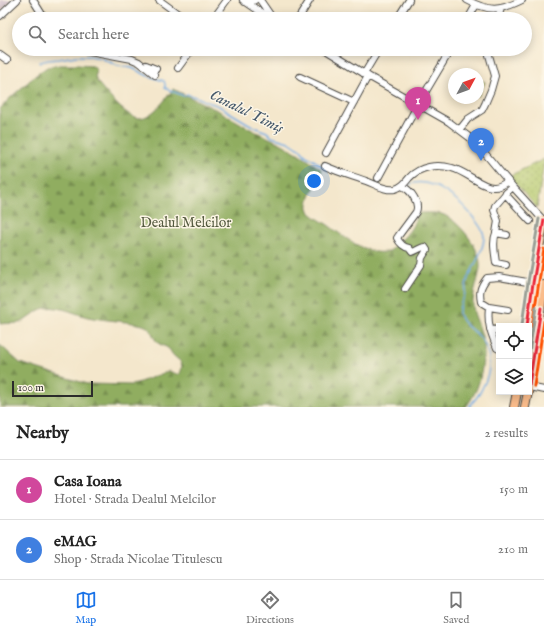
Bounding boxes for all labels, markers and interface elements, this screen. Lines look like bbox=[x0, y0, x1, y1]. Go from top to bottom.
search box bbox=[12, 12, 532, 56]
icon: search bbox=[26, 23, 48, 45]
text: Search here bbox=[58, 25, 129, 44]
north arrow bbox=[448, 68, 484, 104]
water label: Canalul Timiș bbox=[207, 86, 287, 138]
pin: 1 bbox=[405, 87, 431, 120]
pin: 2 bbox=[468, 128, 494, 161]
your location bbox=[304, 171, 324, 191]
park label: Dealul Melcilor bbox=[140, 214, 232, 232]
map controls bbox=[496, 323, 532, 395]
button: locate bbox=[496, 323, 532, 359]
button: layers bbox=[496, 359, 532, 395]
scale bar bbox=[12, 379, 93, 398]
text: 100 m bbox=[18, 381, 44, 395]
text: Nearby bbox=[16, 423, 69, 444]
text: 2 results bbox=[484, 425, 528, 442]
text: Casa Ioana bbox=[54, 472, 122, 491]
text: 1 bbox=[27, 481, 31, 498]
text: 150 m bbox=[499, 481, 528, 498]
text: Hotel · Strada Dealul Melcilor bbox=[54, 491, 216, 508]
text: eMAG bbox=[54, 532, 97, 551]
text: 2 bbox=[26, 541, 32, 558]
text: 210 m bbox=[498, 541, 528, 558]
text: Shop · Strada Nicolae Titulescu bbox=[54, 551, 223, 568]
tab: Map bbox=[75, 589, 97, 627]
tab: Directions bbox=[246, 589, 294, 627]
tab: Saved bbox=[443, 589, 469, 627]

